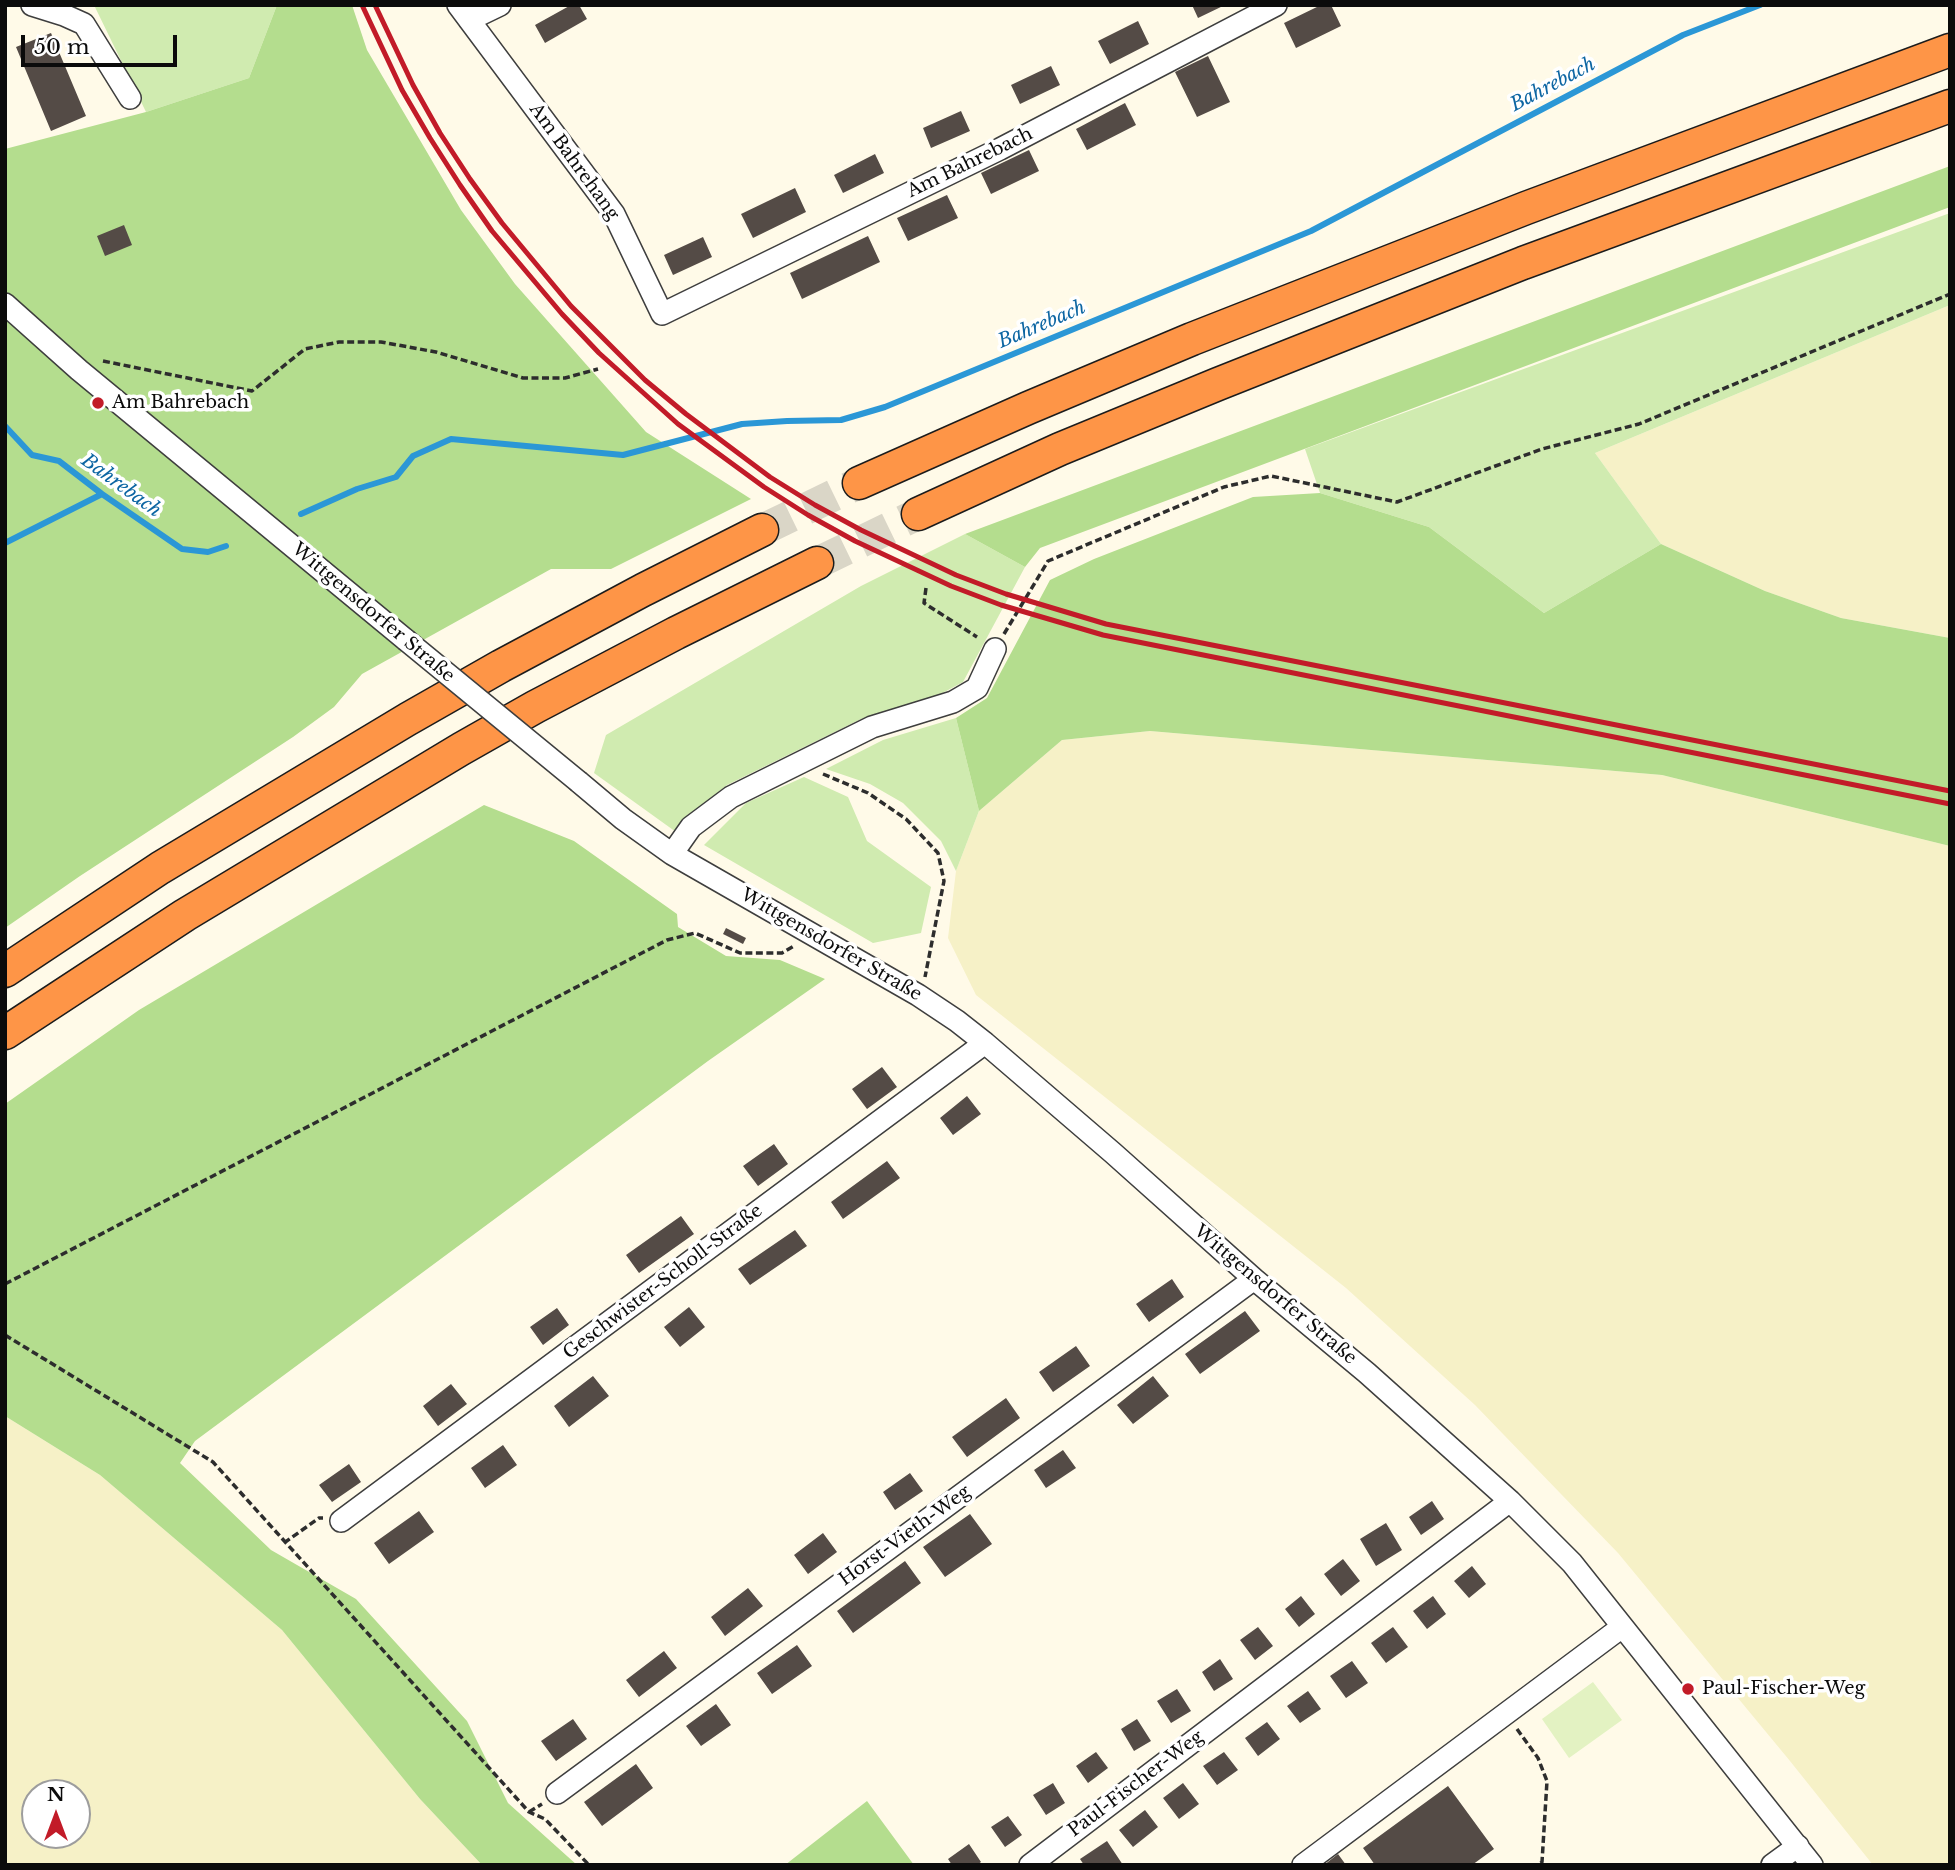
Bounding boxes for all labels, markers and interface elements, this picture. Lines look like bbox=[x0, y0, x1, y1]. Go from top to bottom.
scale bar bbox=[24, 21, 180, 65]
text: 50 m bbox=[34, 34, 89, 60]
water label: Bahrebach bbox=[1507, 53, 1599, 117]
street label: Am Bahrehang bbox=[524, 100, 624, 224]
street label: Am Bahrebach bbox=[904, 123, 1036, 203]
water label: Bahrebach bbox=[995, 296, 1089, 354]
place label: Am Bahrebach bbox=[112, 392, 249, 414]
marker: Am Bahrebach bbox=[90, 395, 106, 411]
water label: Bahrebach bbox=[77, 449, 165, 523]
street label: Wittgensdorfer Straße bbox=[287, 539, 459, 687]
street label: Wittgensdorfer Straße bbox=[737, 884, 925, 1006]
street label: Geschwister-Scholl-Straße bbox=[559, 1200, 767, 1364]
street label: Wittgensdorfer Straße bbox=[1189, 1221, 1361, 1369]
street label: Horst-Vieth-Weg bbox=[835, 1481, 975, 1591]
place label: Paul-Fischer-Weg bbox=[1702, 1678, 1865, 1700]
marker: Paul-Fischer-Weg bbox=[1680, 1681, 1696, 1697]
street label: Paul-Fischer-Weg bbox=[1064, 1726, 1208, 1842]
north arrow bbox=[21, 1779, 91, 1849]
text: N bbox=[47, 1783, 65, 1806]

